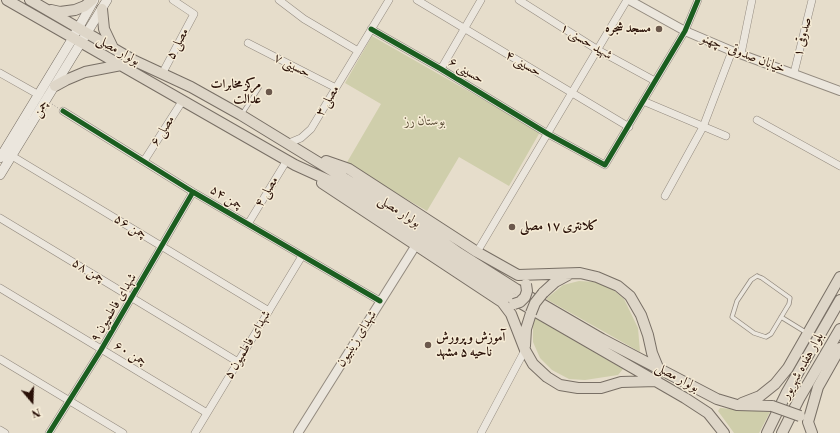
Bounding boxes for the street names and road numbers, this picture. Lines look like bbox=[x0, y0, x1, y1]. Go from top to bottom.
street label: صدوقی ۱ bbox=[791, 16, 815, 58]
street label: شهید حسنی ۱ bbox=[557, 20, 615, 64]
street label: مصلی ۵ bbox=[163, 26, 193, 62]
street label: خیابان صدوقی- چهنو bbox=[699, 31, 787, 77]
street label: بولوار مصلی bbox=[94, 32, 142, 70]
street label: حسینی ۴ bbox=[502, 48, 544, 80]
street label: حسینی ۷ bbox=[271, 50, 313, 82]
street label: حسینی ۶ bbox=[445, 54, 487, 88]
street label: مصلی ۳ bbox=[313, 83, 343, 119]
street label: چمن bbox=[30, 97, 52, 121]
street label: مصلی ۶ bbox=[147, 113, 179, 149]
street label: مصلی ۴ bbox=[252, 174, 282, 210]
street label: چمن ۵۴ bbox=[207, 182, 245, 214]
street label: بولوار مصلی bbox=[375, 193, 423, 231]
street label: چمن ۵۶ bbox=[111, 211, 149, 243]
street label: چمن ۵۸ bbox=[69, 255, 107, 287]
street label: شهدای فاطمیون ۹ bbox=[87, 271, 141, 345]
street label: شهدای فاطمیون ۵ bbox=[221, 308, 275, 382]
street label: شهدای زینبیون bbox=[333, 308, 381, 370]
street label: بلوار هفده شهریور bbox=[778, 330, 828, 402]
street label: چمن ۶۰ bbox=[111, 338, 149, 370]
street label: بولوار مصلی bbox=[652, 360, 702, 396]

